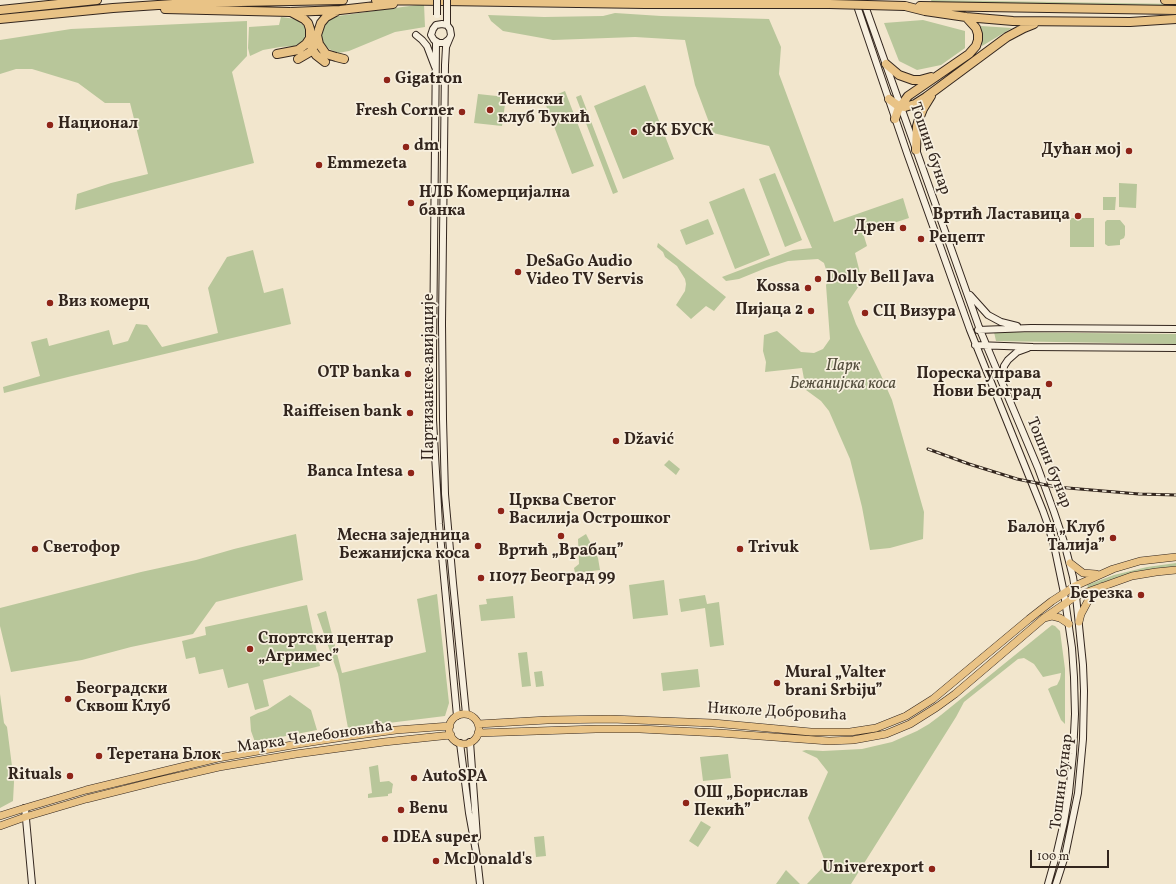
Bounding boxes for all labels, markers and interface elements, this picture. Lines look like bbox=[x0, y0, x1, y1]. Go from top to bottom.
place label: Gigatron bbox=[395, 70, 463, 90]
marker: Gigatron bbox=[382, 75, 392, 85]
place label: Тениски клуб Ђукић bbox=[498, 91, 590, 129]
street label: Тошин бунар bbox=[904, 100, 954, 198]
place label: Fresh Corner bbox=[355, 102, 454, 122]
marker: Тениски клуб Ђукић bbox=[485, 105, 495, 115]
marker: Fresh Corner bbox=[457, 107, 467, 117]
place label: Национал bbox=[58, 115, 138, 135]
marker: Национал bbox=[45, 120, 55, 130]
place label: ФК БУСК bbox=[642, 122, 713, 142]
marker: ФК БУСК bbox=[629, 127, 639, 137]
place label: dm bbox=[414, 137, 439, 157]
place label: Дућан мој bbox=[1042, 141, 1121, 161]
marker: dm bbox=[401, 142, 411, 152]
marker: Дућан мој bbox=[1124, 146, 1134, 156]
place label: Emmezeta bbox=[327, 155, 407, 175]
marker: Emmezeta bbox=[314, 160, 324, 170]
place label: НЛБ Комерцијална банка bbox=[419, 184, 570, 222]
marker: НЛБ Комерцијална банка bbox=[406, 198, 416, 208]
place label: Вртић Ластавица bbox=[933, 206, 1070, 226]
marker: Вртић Ластавица bbox=[1073, 211, 1083, 221]
place label: Дрен bbox=[854, 218, 895, 238]
marker: Дрен bbox=[898, 223, 908, 233]
place label: Рецепт bbox=[929, 229, 985, 249]
marker: Рецепт bbox=[916, 234, 926, 244]
place label: DeSaGo Audio Video TV Servis bbox=[526, 253, 644, 291]
marker: DeSaGo Audio Video TV Servis bbox=[513, 267, 523, 277]
place label: Dolly Bell Java bbox=[826, 269, 934, 289]
marker: Dolly Bell Java bbox=[813, 274, 823, 284]
place label: Kossa bbox=[756, 278, 800, 298]
marker: Kossa bbox=[803, 283, 813, 293]
place label: Виз комерц bbox=[58, 293, 150, 313]
street label: Партизанске авијације bbox=[420, 293, 440, 461]
marker: Виз комерц bbox=[45, 298, 55, 308]
place label: Пијаца 2 bbox=[736, 301, 803, 321]
place label: СЦ Визура bbox=[873, 303, 956, 323]
marker: Пијаца 2 bbox=[806, 306, 816, 316]
marker: СЦ Визура bbox=[860, 308, 870, 318]
park label: Парк Бежанијска коса bbox=[790, 357, 896, 395]
place label: OTP banka bbox=[317, 364, 400, 384]
place label: Пореска управа Нови Београд bbox=[916, 365, 1041, 403]
marker: OTP banka bbox=[403, 369, 413, 379]
marker: Пореска управа Нови Београд bbox=[1044, 379, 1054, 389]
place label: Raiffeisen bank bbox=[283, 403, 402, 423]
marker: Raiffeisen bank bbox=[405, 408, 415, 418]
street label: Тошин бунар bbox=[1021, 415, 1075, 511]
place label: Džavić bbox=[624, 431, 674, 451]
marker: Džavić bbox=[611, 436, 621, 446]
place label: Banca Intesa bbox=[307, 463, 403, 483]
marker: Banca Intesa bbox=[406, 468, 416, 478]
place label: Црква Светог Василија Острошког bbox=[509, 492, 670, 530]
marker: Црква Светог Василија Острошког bbox=[496, 506, 506, 516]
place label: Балон „Клуб Талија” bbox=[1007, 519, 1105, 557]
place label: Месна заједница Бежанијска коса bbox=[337, 527, 470, 565]
marker: Вртић „Врабац” bbox=[556, 531, 566, 541]
marker: Балон „Клуб Талија” bbox=[1108, 533, 1118, 543]
place label: Светофор bbox=[43, 539, 120, 559]
place label: Trivuk bbox=[748, 539, 799, 559]
marker: Месна заједница Бежанијска коса bbox=[473, 541, 483, 551]
place label: Вртић „Врабац” bbox=[498, 542, 624, 562]
marker: Светофор bbox=[30, 544, 40, 554]
marker: Trivuk bbox=[735, 544, 745, 554]
place label: 11077 Београд 99 bbox=[489, 568, 615, 588]
marker: 11077 Београд 99 bbox=[476, 573, 486, 583]
place label: Березка bbox=[1070, 585, 1133, 605]
marker: Березка bbox=[1136, 590, 1146, 600]
place label: Спортски центар „Агримес” bbox=[258, 630, 394, 668]
marker: Спортски центар „Агримес” bbox=[245, 644, 255, 654]
place label: Mural „Valter brani Srbiju” bbox=[785, 664, 886, 702]
marker: Mural „Valter brani Srbiju” bbox=[772, 678, 782, 688]
place label: Београдски Сквош Клуб bbox=[76, 680, 171, 718]
marker: Београдски Сквош Клуб bbox=[63, 694, 73, 704]
street label: Николе Добровића bbox=[707, 700, 847, 726]
street label: Марка Челебоновића bbox=[236, 718, 394, 758]
street label: Тошин бунар bbox=[1048, 733, 1078, 831]
place label: Теретана Блок bbox=[107, 746, 221, 766]
marker: Теретана Блок bbox=[94, 751, 104, 761]
place label: Rituals bbox=[8, 766, 62, 786]
place label: AutoSPA bbox=[422, 768, 487, 788]
marker: Rituals bbox=[65, 771, 75, 781]
marker: AutoSPA bbox=[409, 773, 419, 783]
place label: ОШ „Борислав Пекић” bbox=[694, 784, 808, 822]
marker: ОШ „Борислав Пекић” bbox=[681, 798, 691, 808]
place label: Benu bbox=[409, 800, 448, 820]
marker: Benu bbox=[396, 805, 406, 815]
place label: IDEA super bbox=[393, 829, 478, 849]
marker: IDEA super bbox=[380, 834, 390, 844]
scale bar bbox=[1032, 842, 1111, 868]
text: 100 m bbox=[1037, 849, 1069, 865]
place label: McDonald's bbox=[444, 851, 532, 871]
marker: McDonald's bbox=[431, 856, 441, 866]
place label: Univerexport bbox=[822, 859, 924, 879]
marker: Univerexport bbox=[927, 864, 937, 874]

